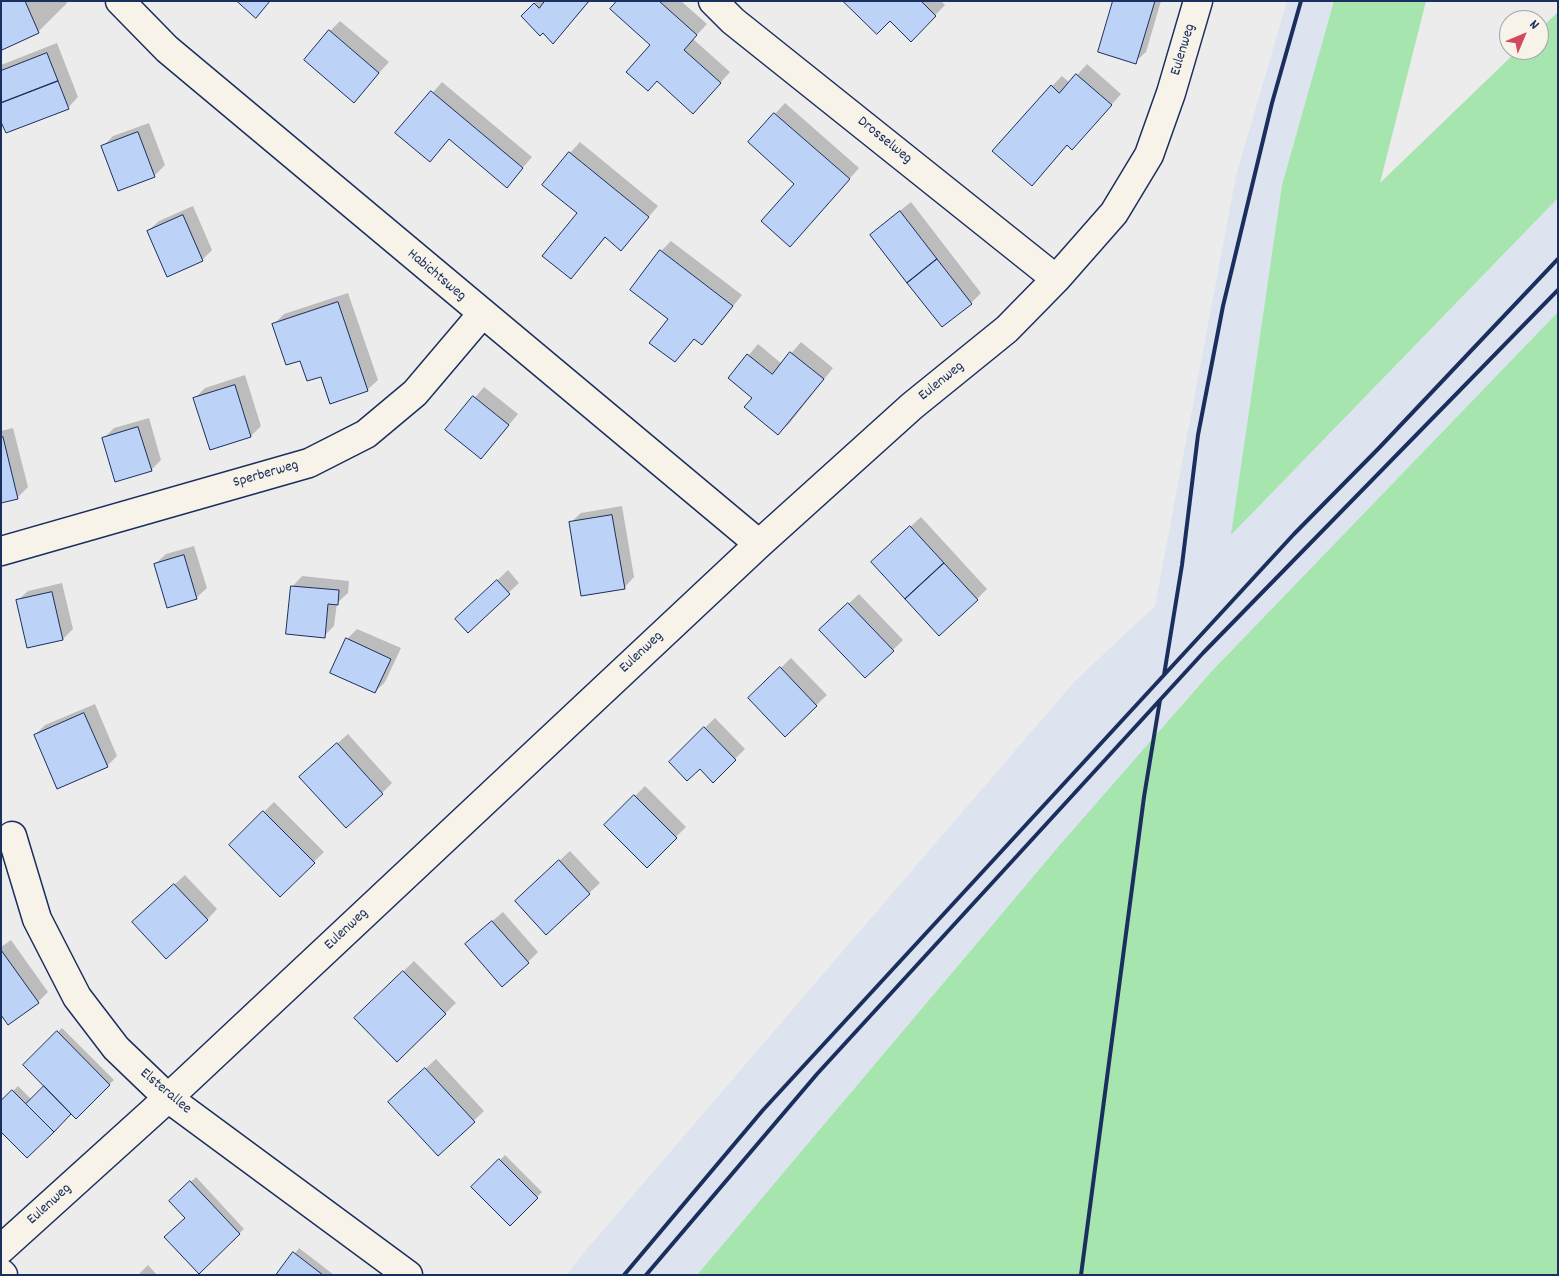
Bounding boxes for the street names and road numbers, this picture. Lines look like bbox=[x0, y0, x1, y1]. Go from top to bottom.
street label: Eulenweg bbox=[1168, 22, 1200, 78]
street label: Drosselweg bbox=[853, 113, 915, 169]
street label: Habichtsweg bbox=[403, 246, 469, 306]
street label: Eulenweg bbox=[916, 358, 968, 406]
street label: Sperberweg bbox=[231, 457, 301, 493]
street label: Eulenweg bbox=[616, 628, 668, 678]
street label: Eulenweg bbox=[321, 905, 373, 955]
street label: Elsterallee bbox=[136, 1065, 194, 1119]
street label: Eulenweg bbox=[24, 1181, 76, 1229]

